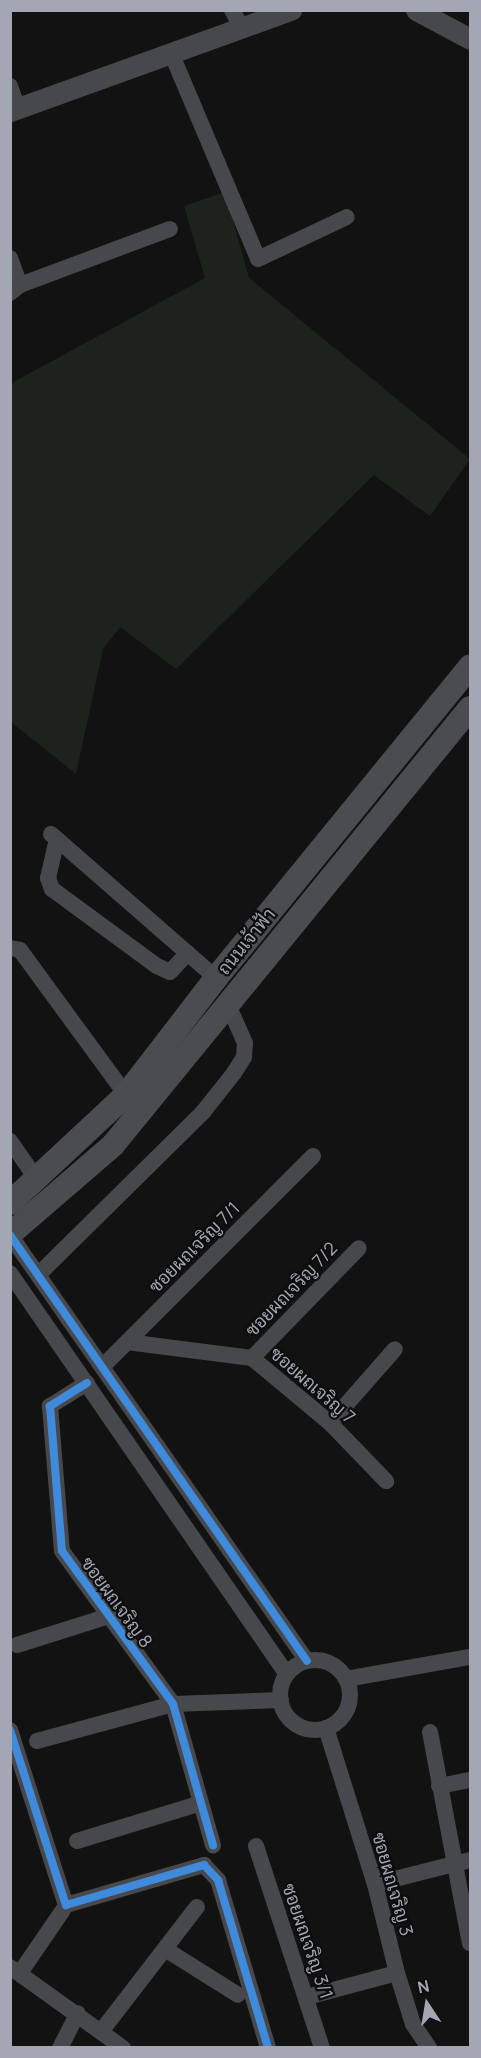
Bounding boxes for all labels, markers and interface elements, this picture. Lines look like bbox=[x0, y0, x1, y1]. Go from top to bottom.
street label: ถนนเจ้าฟ้า bbox=[213, 903, 279, 979]
street label: ซอยผถเจริญ 7/1 bbox=[144, 1197, 244, 1297]
street label: ซอยผถเจริญ 7/2 bbox=[241, 1237, 341, 1341]
street label: ซอยผถเจริญ 7 bbox=[266, 1342, 360, 1428]
street label: ซอยผถเจริญ 8 bbox=[77, 1552, 157, 1652]
street label: ซอยผถเจริญ 3 bbox=[368, 1830, 418, 1938]
street label: ซอยผถเจริญ 3/1 bbox=[278, 1881, 338, 2001]
north arrow bbox=[397, 1974, 457, 2034]
text: N bbox=[415, 1974, 431, 1998]

